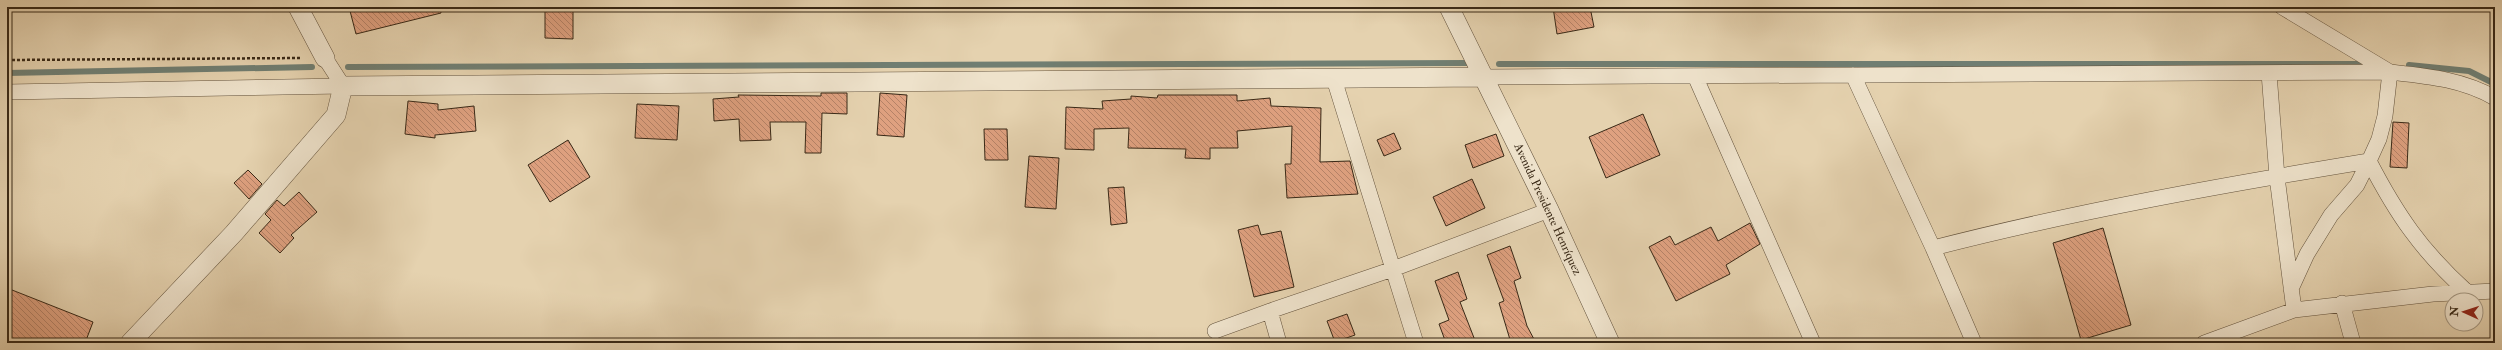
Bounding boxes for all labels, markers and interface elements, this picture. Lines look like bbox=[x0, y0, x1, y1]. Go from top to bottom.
street label: Avenida Presidente Henríquez bbox=[1510, 140, 1585, 278]
north arrow bbox=[2444, 292, 2484, 332]
text: N bbox=[2448, 305, 2461, 318]

